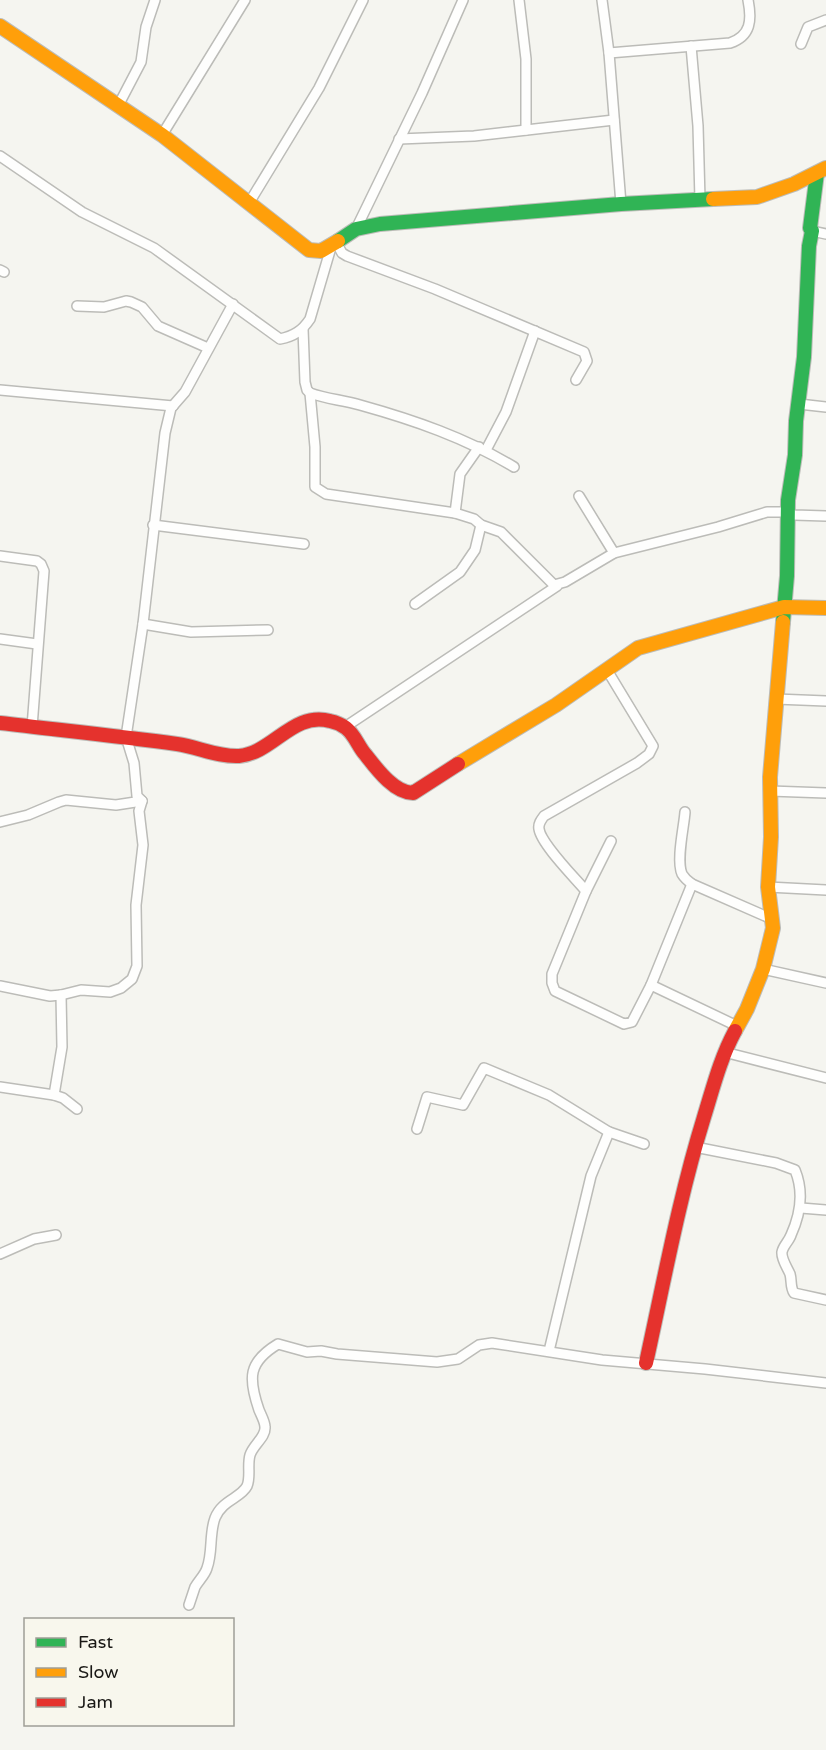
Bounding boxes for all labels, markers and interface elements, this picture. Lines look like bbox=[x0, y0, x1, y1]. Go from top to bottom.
legend bbox=[24, 1618, 234, 1726]
text: Fast bbox=[78, 1631, 113, 1653]
text: Slow bbox=[78, 1661, 119, 1683]
text: Jam bbox=[78, 1691, 113, 1713]

